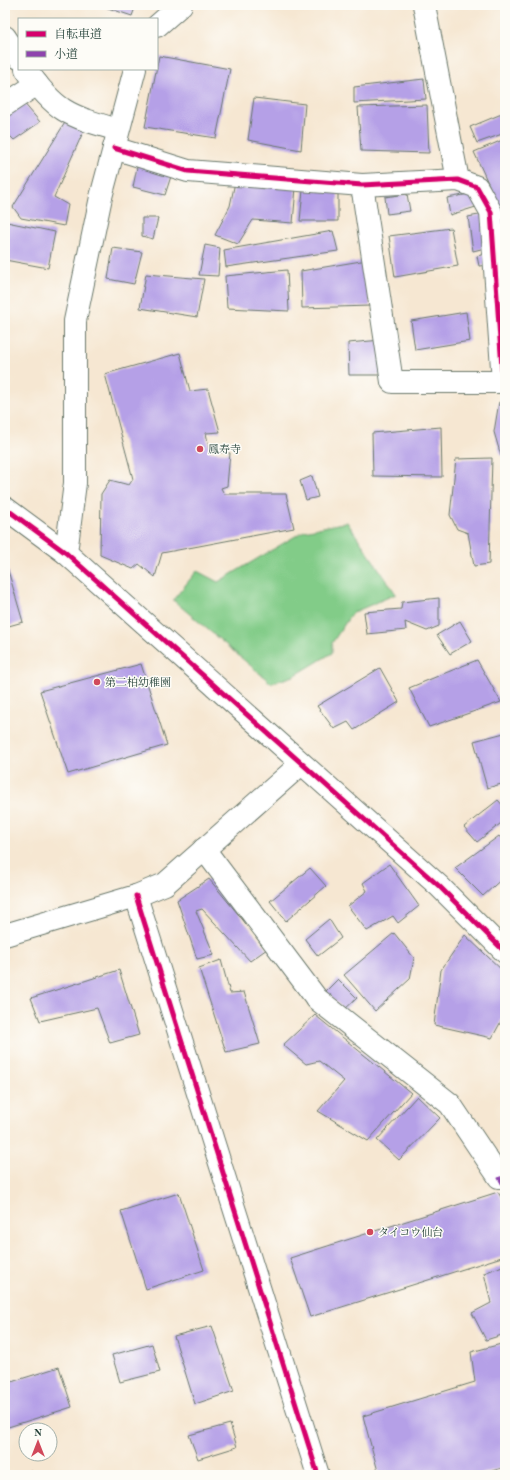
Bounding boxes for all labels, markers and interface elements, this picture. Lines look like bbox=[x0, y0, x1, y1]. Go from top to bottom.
legend bbox=[18, 18, 158, 70]
text: 自転車道 bbox=[54, 27, 102, 41]
text: 小道 bbox=[54, 47, 78, 61]
place label: 鳳寿寺 bbox=[208, 443, 241, 456]
marker: 鳳寿寺 bbox=[195, 444, 205, 454]
place label: 第二柏幼稚園 bbox=[105, 676, 171, 689]
marker: 第二柏幼稚園 bbox=[92, 677, 102, 687]
place label: タイコウ仙台 bbox=[378, 1226, 443, 1239]
marker: タイコウ仙台 bbox=[365, 1227, 375, 1237]
north arrow bbox=[18, 1422, 58, 1462]
text: N bbox=[34, 1428, 43, 1439]

